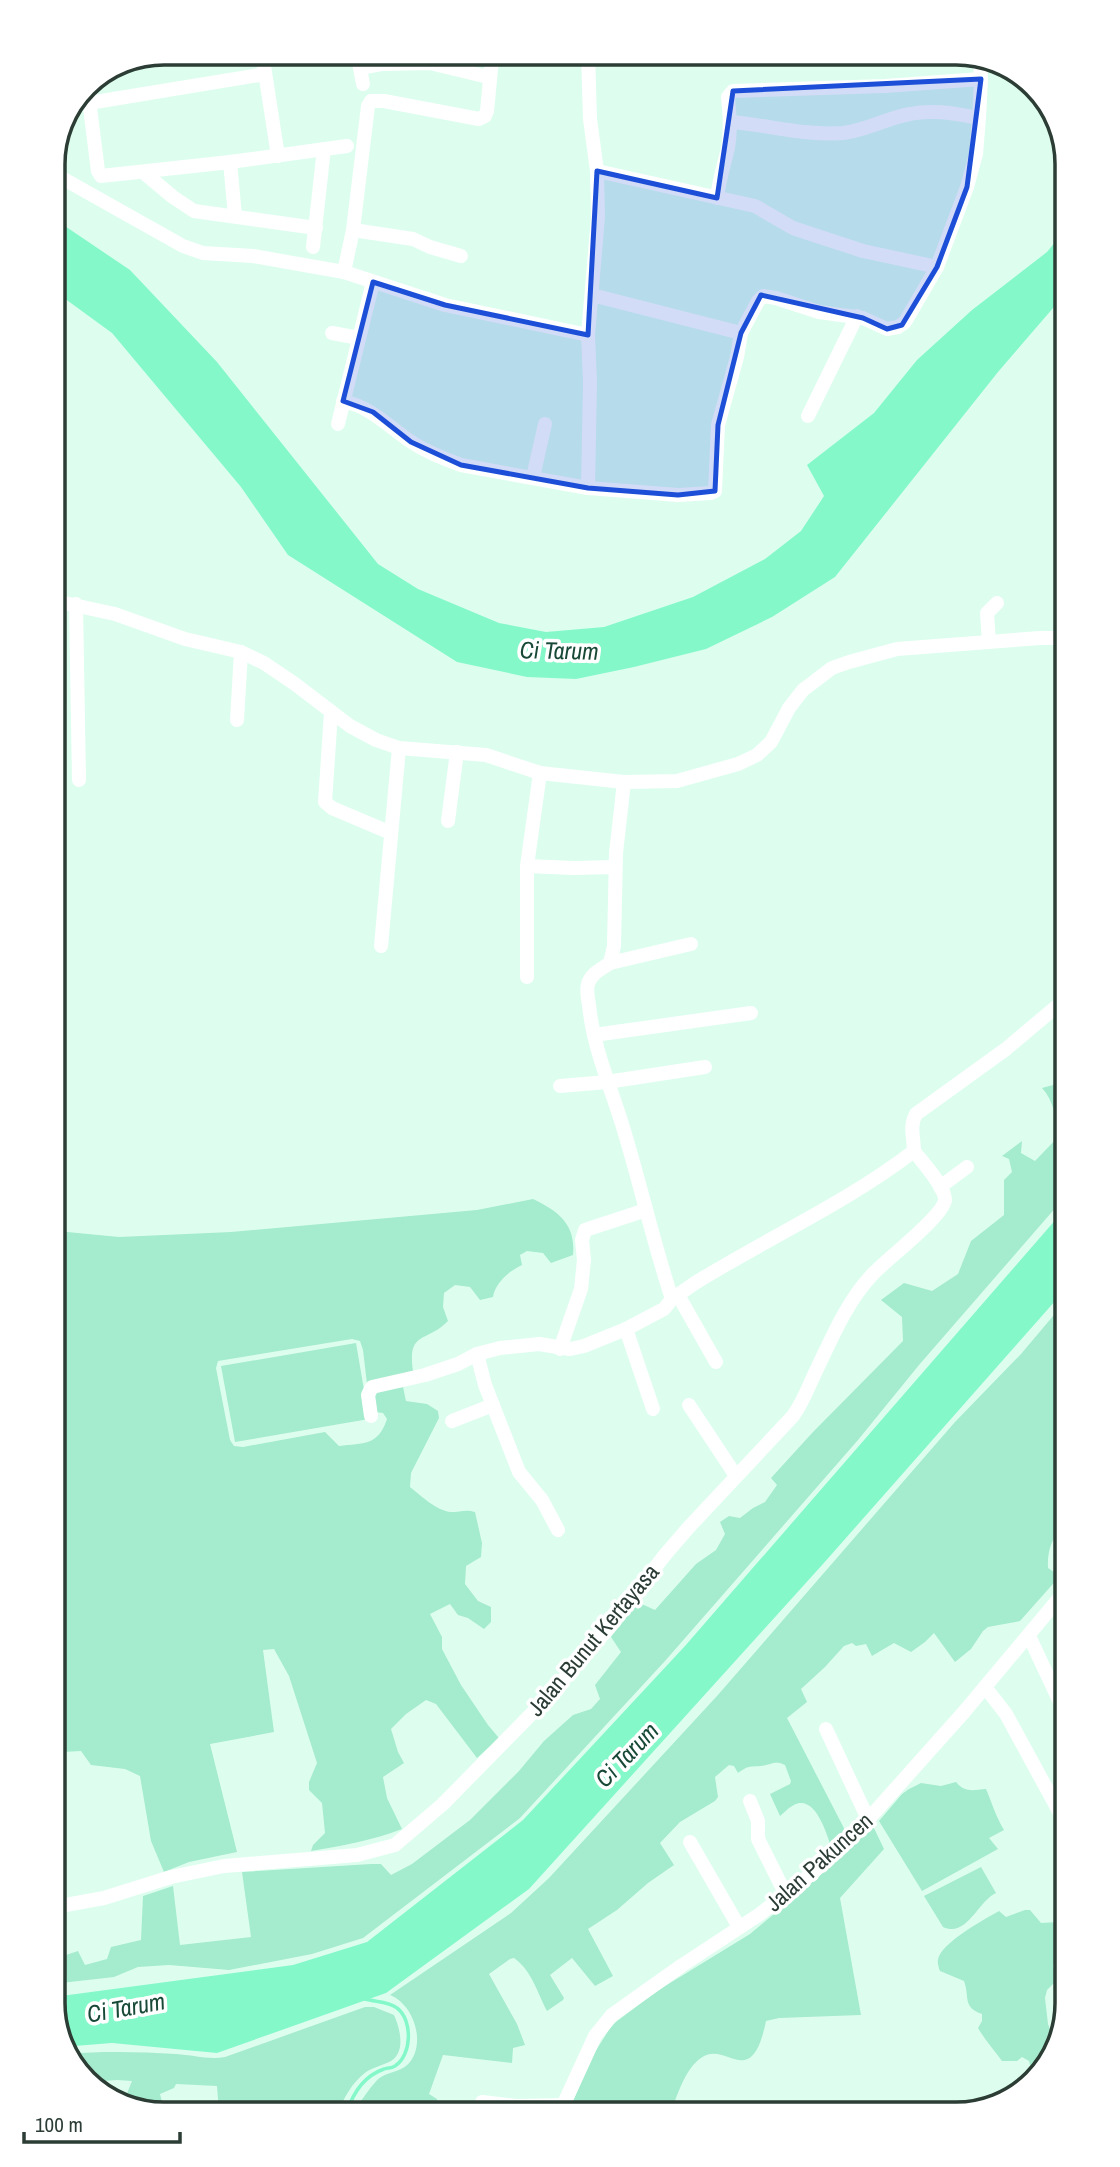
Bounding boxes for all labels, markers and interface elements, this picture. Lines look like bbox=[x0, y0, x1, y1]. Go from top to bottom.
water label: Ci Tarum bbox=[519, 633, 599, 667]
street label: Jalan Bunut Kertayasa bbox=[520, 1557, 666, 1722]
water label: Ci Tarum bbox=[587, 1715, 665, 1794]
street label: Jalan Pakuncen bbox=[758, 1805, 879, 1918]
water label: Ci Tarum bbox=[84, 1984, 167, 2030]
scale bar bbox=[24, 2100, 180, 2144]
text: 100 m bbox=[35, 2110, 83, 2139]

